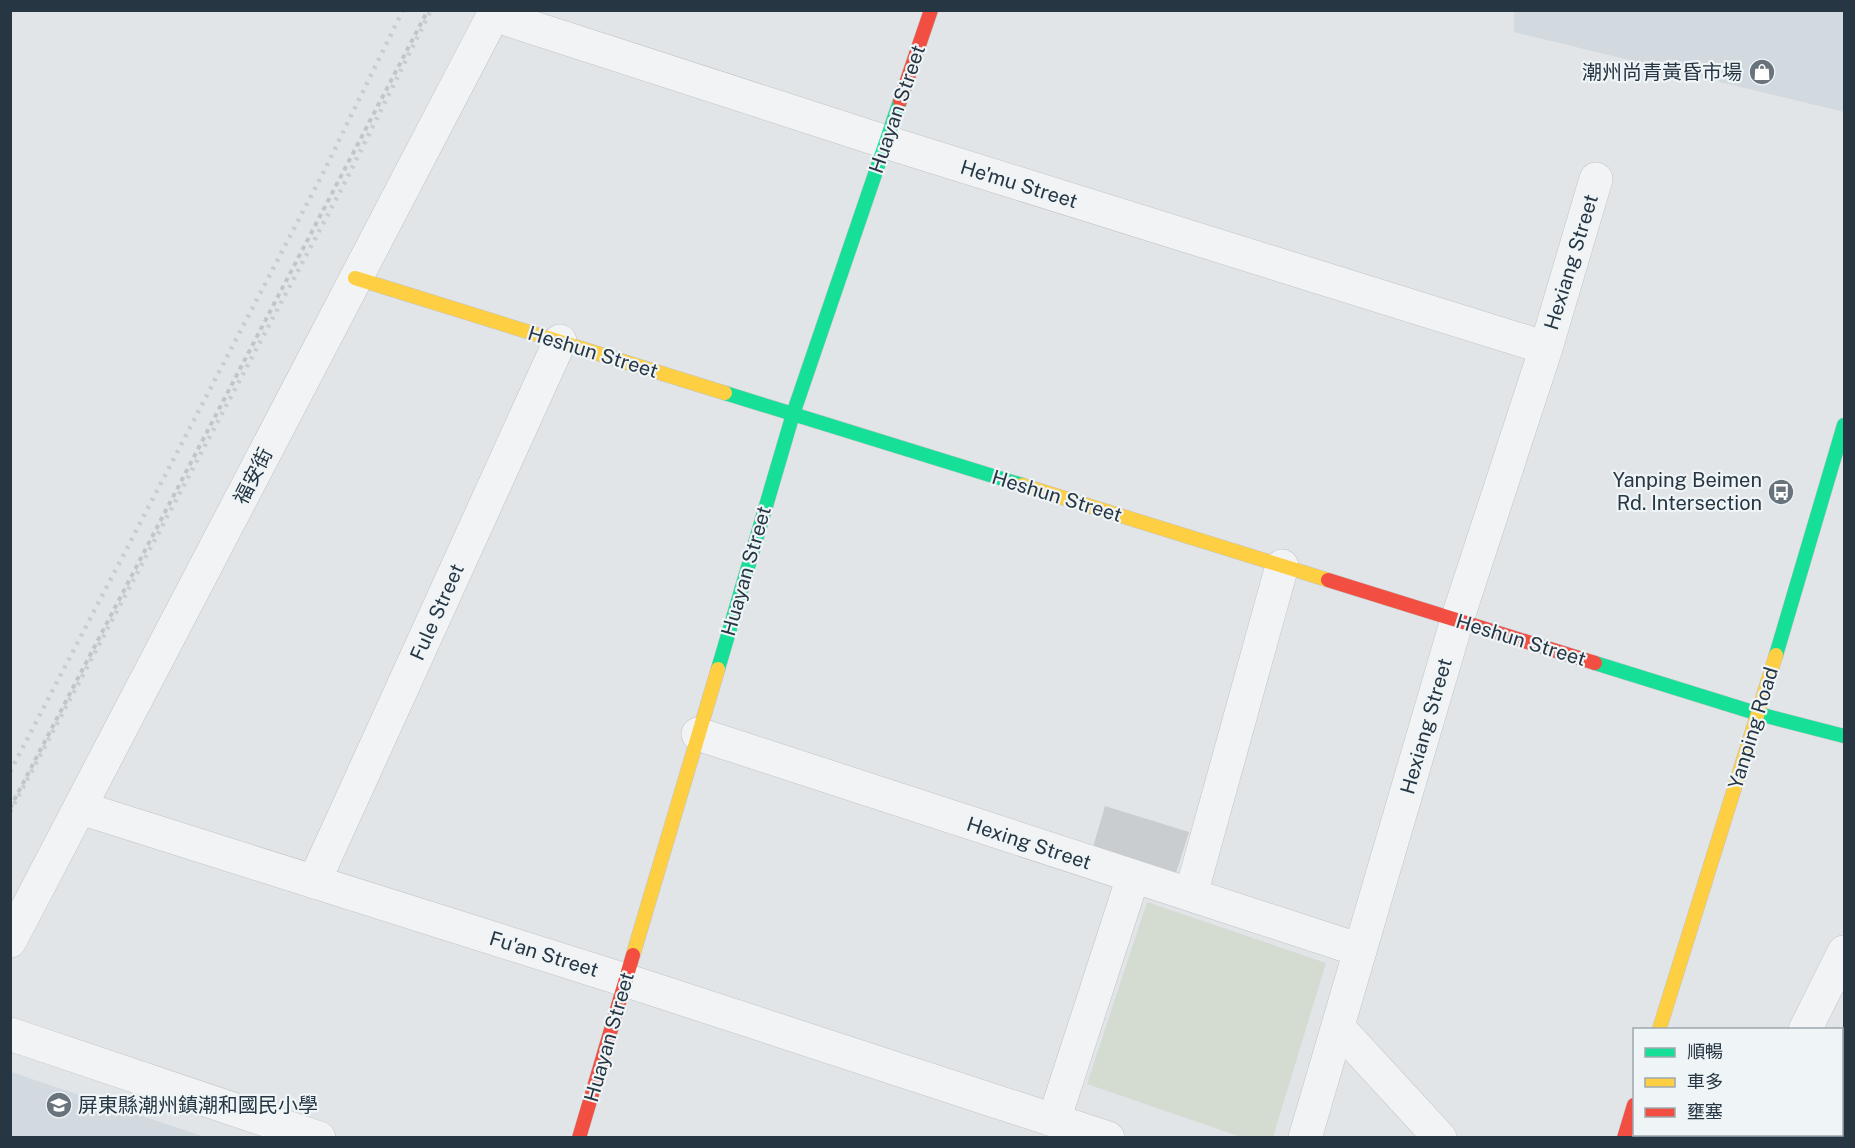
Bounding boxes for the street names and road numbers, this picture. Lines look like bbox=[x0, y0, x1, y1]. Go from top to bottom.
street label: Huayan Street bbox=[864, 42, 930, 176]
street label: He'mu Street bbox=[957, 155, 1081, 213]
street label: Hexiang Street bbox=[1539, 191, 1603, 333]
street label: Heshun Street bbox=[525, 321, 661, 383]
street label: 福安街 bbox=[229, 444, 277, 508]
street label: Heshun Street bbox=[989, 465, 1125, 527]
street label: Huayan Street bbox=[716, 503, 776, 639]
street label: Fule Street bbox=[405, 560, 469, 664]
street label: Heshun Street bbox=[1453, 609, 1589, 671]
street label: Hexiang Street bbox=[1395, 655, 1457, 797]
street label: Yanping Road bbox=[1723, 664, 1783, 792]
street label: Hexing Street bbox=[964, 812, 1094, 874]
street label: Fu'an Street bbox=[487, 926, 601, 982]
street label: Huayan Street bbox=[579, 969, 639, 1105]

